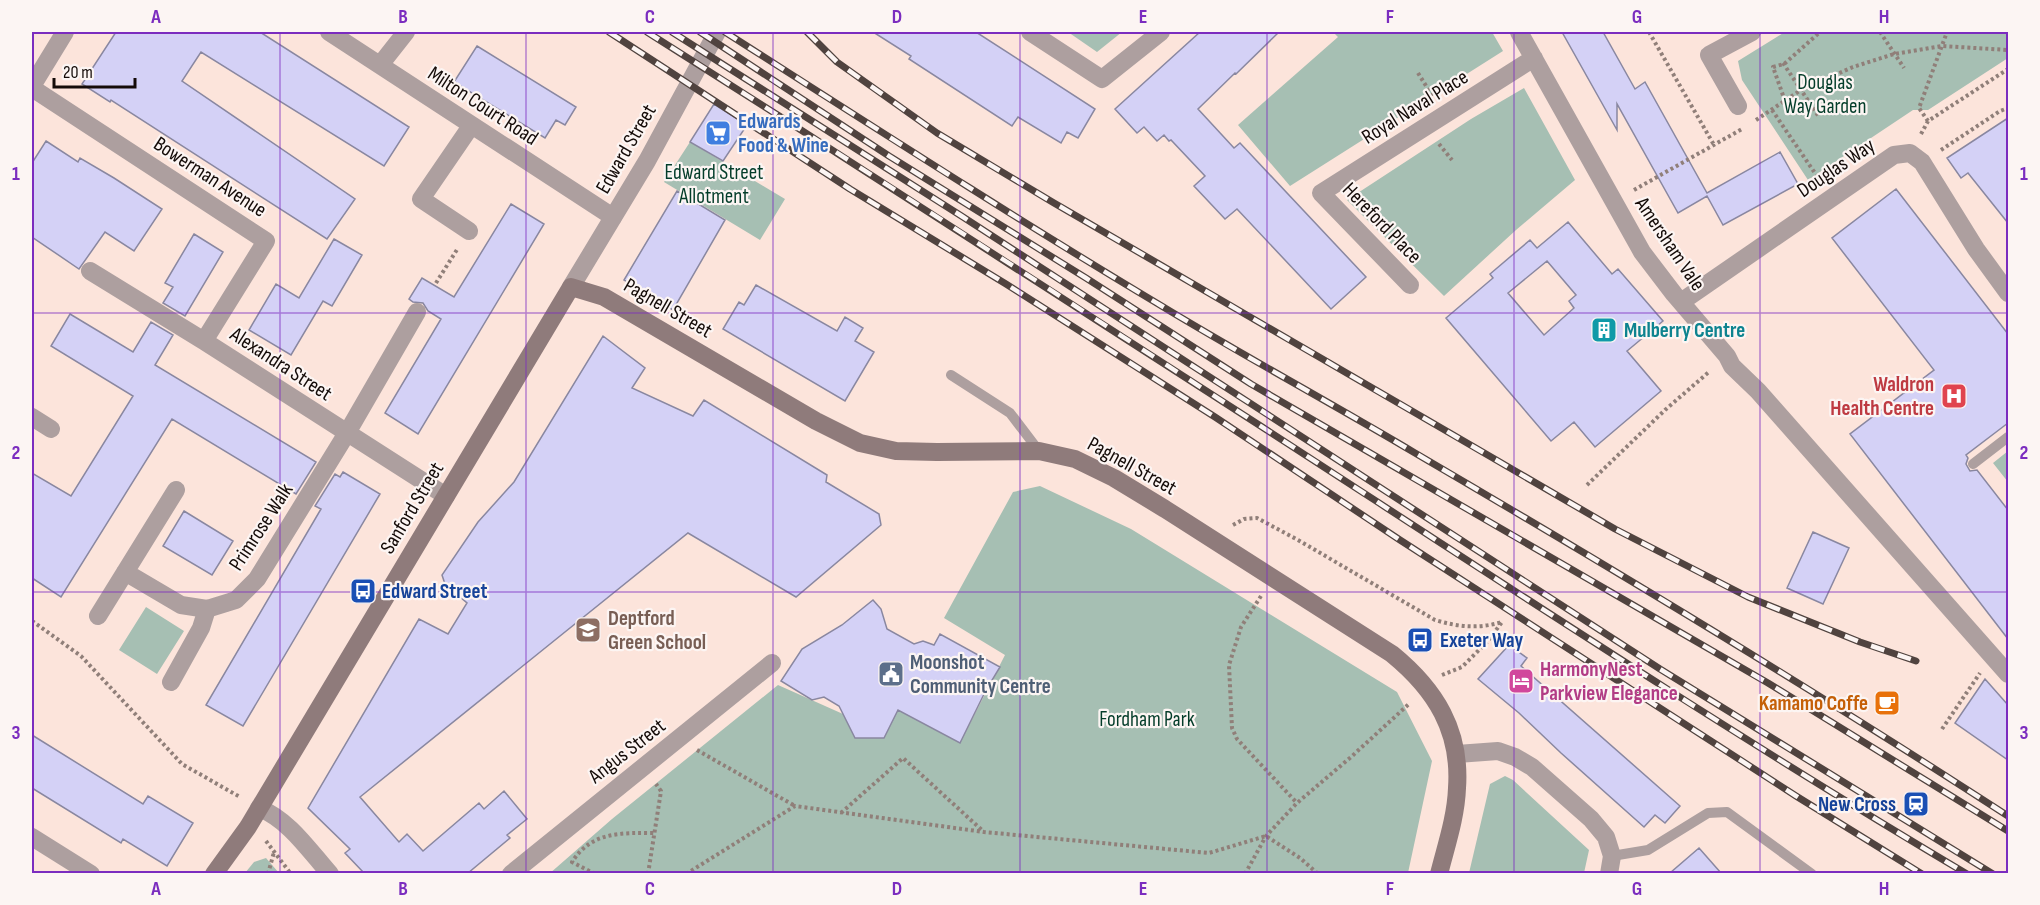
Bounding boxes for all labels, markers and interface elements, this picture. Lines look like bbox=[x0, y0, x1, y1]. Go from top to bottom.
text: A bbox=[150, 5, 161, 29]
text: B bbox=[398, 5, 408, 29]
text: C bbox=[645, 5, 655, 29]
text: D bbox=[892, 5, 902, 29]
text: E bbox=[1139, 5, 1147, 29]
text: F bbox=[1386, 5, 1394, 29]
text: G bbox=[1632, 5, 1642, 29]
text: H bbox=[1879, 5, 1889, 29]
scale bar bbox=[54, 51, 135, 89]
street label: Milton Court Road bbox=[423, 61, 543, 151]
text: 20 m bbox=[63, 62, 93, 83]
street label: Royal Naval Place bbox=[1357, 64, 1473, 150]
park label: Douglas Way Garden bbox=[1784, 70, 1866, 119]
street label: Edward Street bbox=[590, 100, 662, 198]
place label: Edwards Food & Wine bbox=[738, 109, 829, 158]
supermarket icon: Edwards Food & Wine bbox=[703, 118, 733, 148]
street label: Bowerman Avenue bbox=[149, 131, 271, 223]
street label: Douglas Way bbox=[1792, 133, 1880, 203]
park label: Edward Street Allotment bbox=[665, 160, 763, 209]
text: 1 bbox=[12, 162, 20, 186]
text: 1 bbox=[2020, 162, 2028, 186]
street label: Hereford Place bbox=[1337, 177, 1427, 269]
street label: Amersham Vale bbox=[1629, 192, 1710, 296]
street label: Pagnell Street bbox=[619, 273, 717, 343]
building icon: Mulberry Centre bbox=[1589, 315, 1619, 345]
place label: Mulberry Centre bbox=[1624, 318, 1745, 343]
street label: Alexandra Street bbox=[225, 321, 337, 406]
place label: Waldron Health Centre bbox=[1830, 372, 1934, 421]
hospital icon: Waldron Health Centre bbox=[1939, 381, 1969, 411]
street label: Pagnell Street bbox=[1083, 431, 1181, 501]
text: 2 bbox=[12, 441, 20, 465]
text: 2 bbox=[2020, 441, 2028, 465]
street label: Sanford Street bbox=[375, 458, 449, 558]
street label: Primrose Walk bbox=[224, 479, 298, 575]
bus stop icon: Edward Street bbox=[348, 576, 378, 606]
place label: Edward Street bbox=[382, 579, 487, 604]
place label: Deptford Green School bbox=[608, 606, 706, 655]
school or university icon: Deptford Green School bbox=[573, 615, 603, 645]
bus stop icon: Exeter Way bbox=[1405, 625, 1435, 655]
place label: Exeter Way bbox=[1440, 628, 1524, 653]
place label: Moonshot Community Centre bbox=[910, 650, 1051, 699]
place label: HarmonyNest Parkview Elegance bbox=[1540, 657, 1678, 706]
public building icon: Moonshot Community Centre bbox=[876, 659, 906, 689]
hotel icon: HarmonyNest Parkview Elegance bbox=[1506, 666, 1536, 696]
cafe icon: Kamamo Coffe bbox=[1872, 688, 1902, 718]
place label: Kamamo Coffe bbox=[1759, 691, 1868, 716]
park label: Fordham Park bbox=[1099, 707, 1195, 732]
street label: Angus Street bbox=[583, 713, 670, 789]
text: 3 bbox=[12, 721, 21, 745]
text: 3 bbox=[2020, 721, 2029, 745]
station icon: New Cross bbox=[1901, 789, 1931, 819]
place label: New Cross bbox=[1818, 792, 1896, 817]
text: A bbox=[150, 877, 161, 901]
text: B bbox=[398, 877, 408, 901]
text: C bbox=[645, 877, 655, 901]
text: D bbox=[892, 877, 902, 901]
text: E bbox=[1139, 877, 1147, 901]
text: F bbox=[1386, 877, 1394, 901]
text: G bbox=[1632, 877, 1642, 901]
text: H bbox=[1879, 877, 1889, 901]

